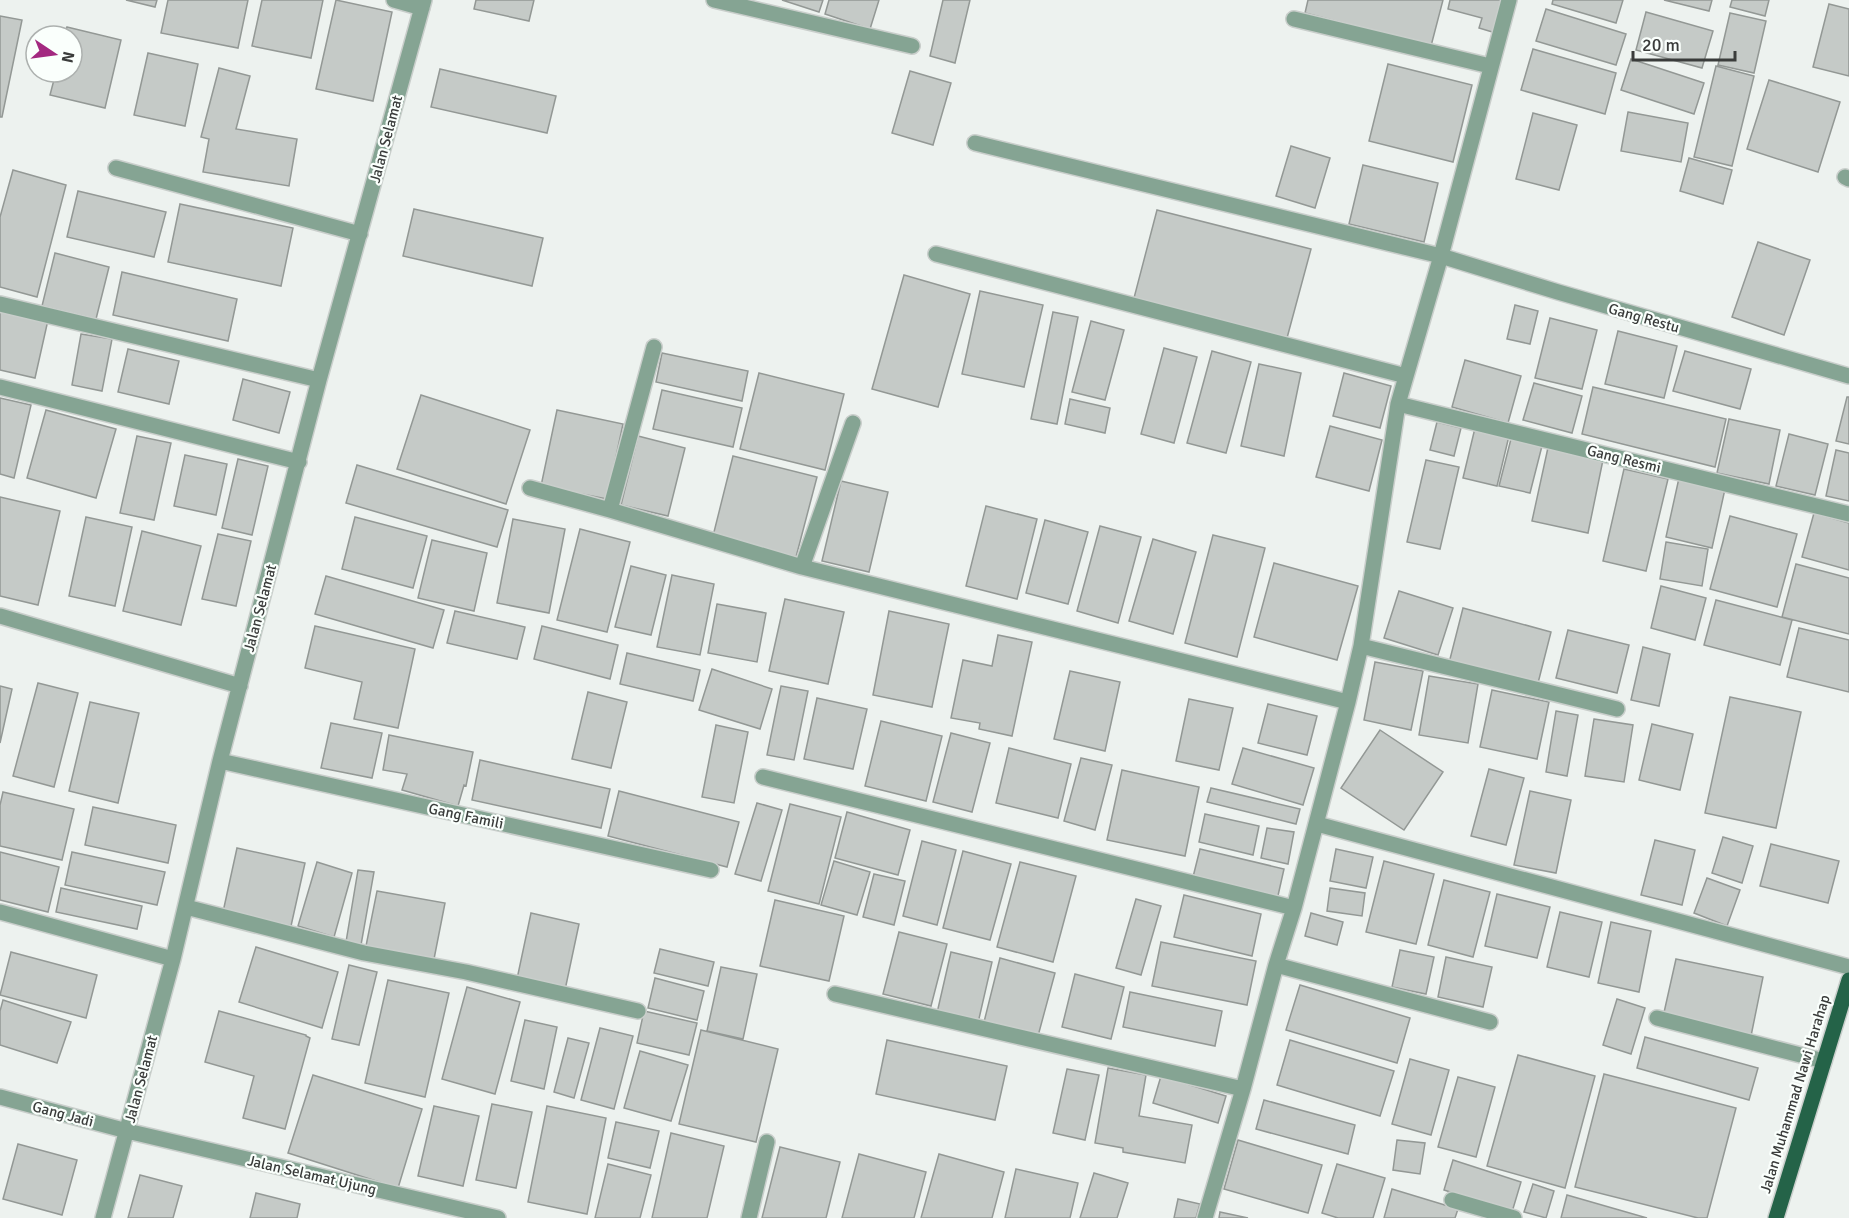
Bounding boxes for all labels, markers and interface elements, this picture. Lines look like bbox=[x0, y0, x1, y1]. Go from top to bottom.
north arrow bbox=[24, 24, 84, 84]
scale bar bbox=[1633, 24, 1735, 62]
text: 20 m bbox=[1642, 34, 1680, 56]
text: N bbox=[57, 49, 79, 65]
street label: Jalan Selamat bbox=[366, 93, 406, 185]
street label: Gang Restu bbox=[1606, 299, 1682, 337]
street label: Gang Resmi bbox=[1585, 441, 1663, 477]
street label: Jalan Selamat bbox=[240, 562, 280, 654]
street label: Gang Famili bbox=[427, 799, 505, 833]
street label: Jalan Muhammad Nawi Harahap bbox=[1756, 992, 1834, 1195]
street label: Jalan Selamat bbox=[121, 1033, 161, 1125]
street label: Gang Jadi bbox=[30, 1097, 96, 1131]
street label: Jalan Selamat Ujung bbox=[246, 1151, 378, 1199]

